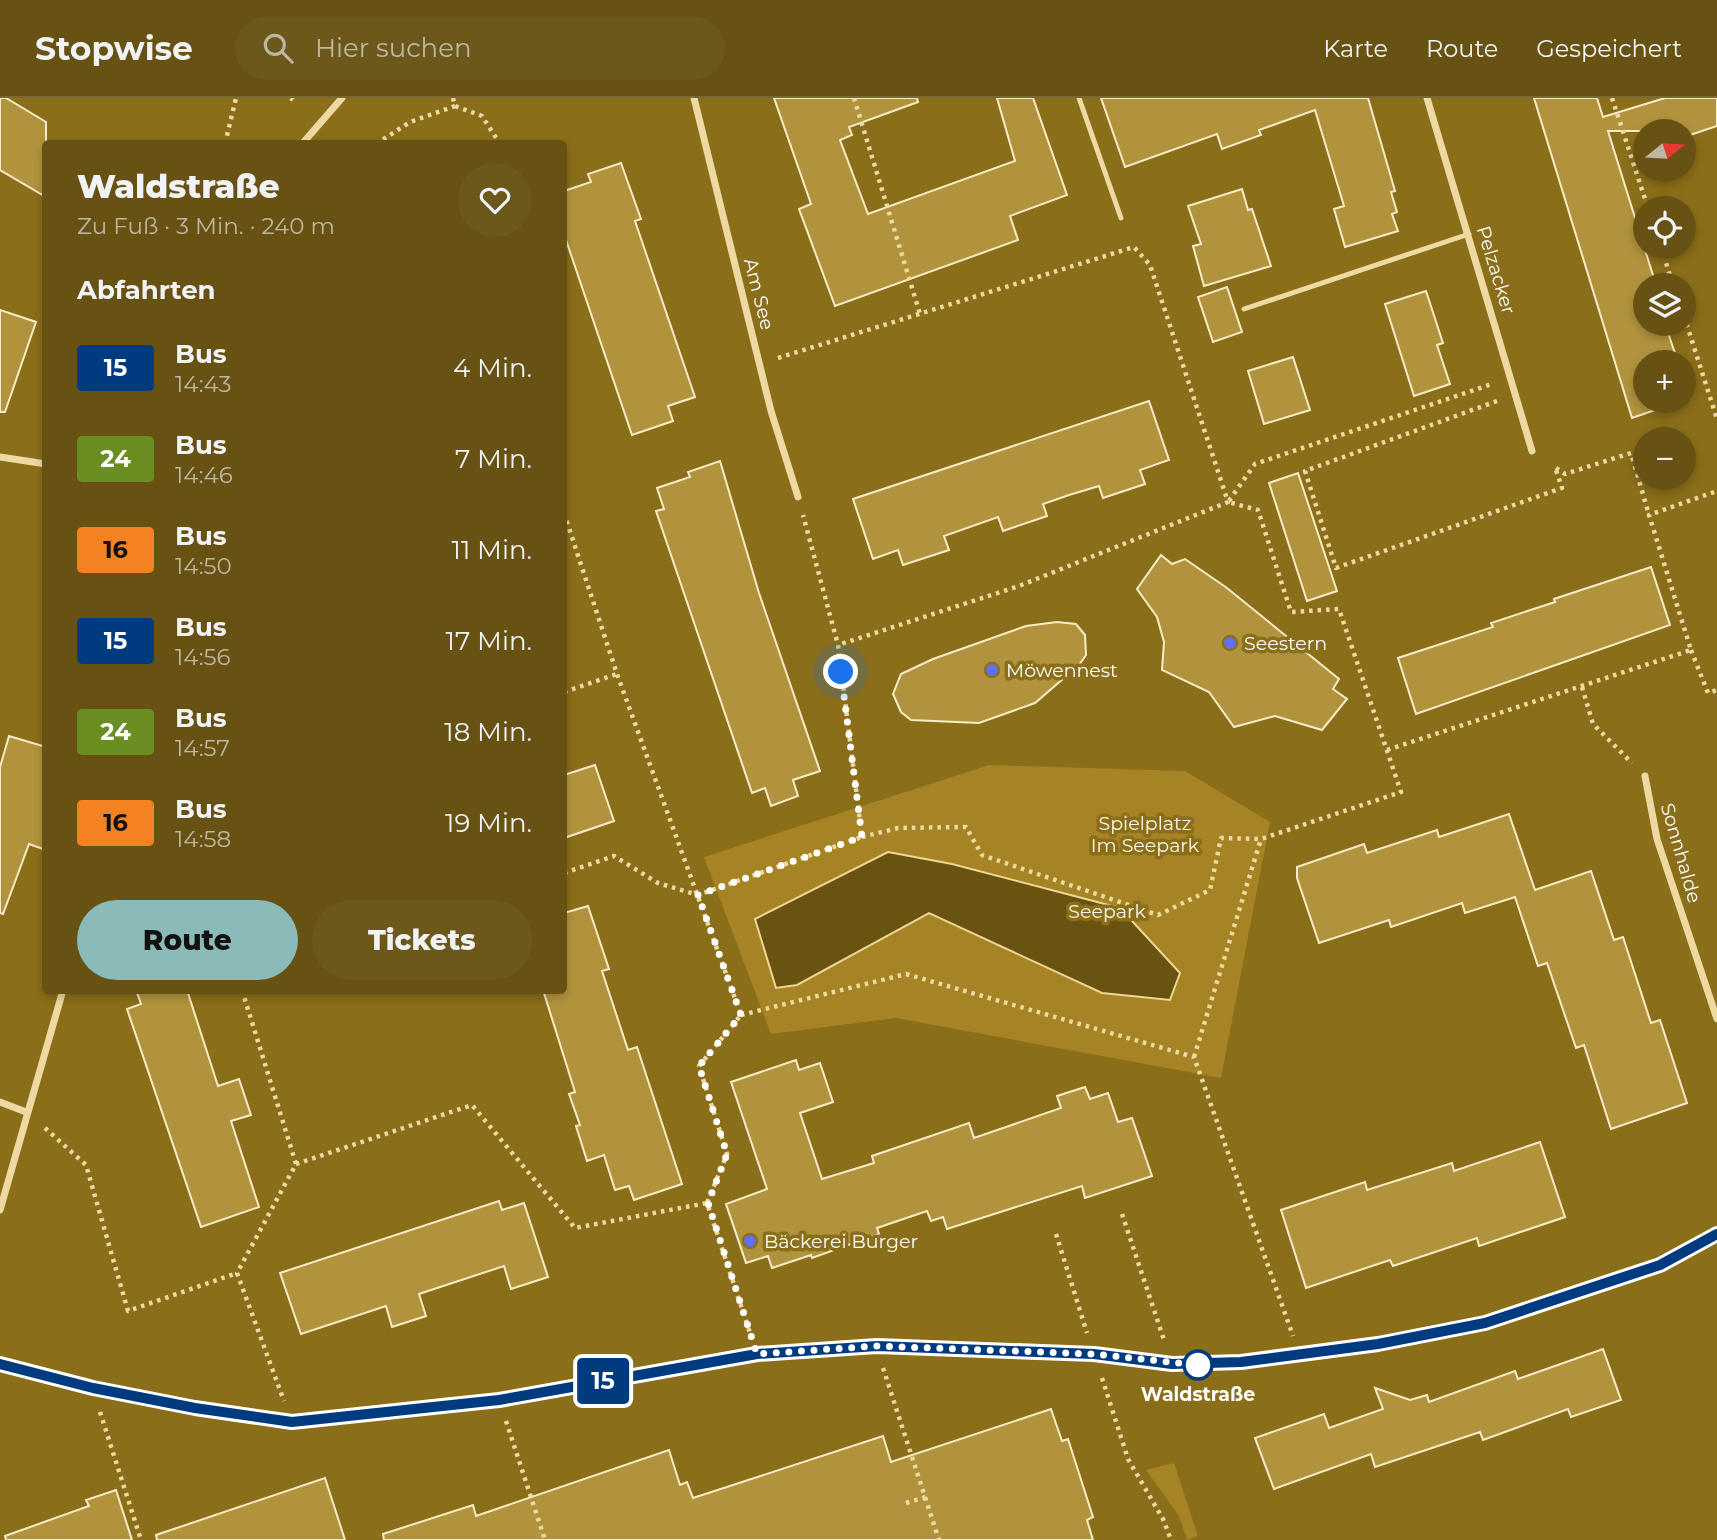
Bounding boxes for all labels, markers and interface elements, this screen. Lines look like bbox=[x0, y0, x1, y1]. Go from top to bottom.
search box bbox=[235, 17, 725, 80]
text: Stopwise bbox=[35, 28, 193, 68]
icon: search bbox=[259, 29, 297, 67]
text: Hier suchen bbox=[315, 32, 471, 64]
text: Karte bbox=[1323, 34, 1388, 63]
text: Route bbox=[1426, 34, 1498, 63]
text: Gespeichert bbox=[1536, 34, 1682, 63]
north arrow bbox=[1633, 119, 1696, 182]
map controls bbox=[1633, 119, 1696, 490]
button: heart bbox=[458, 163, 532, 237]
text: Waldstraße bbox=[77, 166, 280, 206]
button: locate bbox=[1633, 196, 1696, 259]
text: Zu Fuß · 3 Min. · 240 m bbox=[77, 212, 335, 240]
street label: Pelzacker bbox=[1472, 223, 1520, 317]
street label: Am See bbox=[739, 256, 779, 332]
button: layers bbox=[1633, 273, 1696, 336]
text: Abfahrten bbox=[77, 274, 216, 306]
text: Bus bbox=[175, 338, 227, 370]
button: + bbox=[1633, 350, 1696, 413]
text: 4 Min. bbox=[453, 352, 532, 384]
text: 15 bbox=[104, 353, 127, 382]
text: 14:43 bbox=[175, 370, 231, 398]
button: − bbox=[1633, 427, 1696, 490]
text: Bus bbox=[175, 429, 227, 461]
text: 7 Min. bbox=[455, 443, 532, 475]
text: 24 bbox=[100, 444, 131, 473]
text: 14:46 bbox=[175, 461, 233, 489]
text: Bus bbox=[175, 520, 227, 552]
text: 11 Min. bbox=[452, 534, 532, 566]
text: 16 bbox=[103, 535, 128, 564]
text: 14:50 bbox=[175, 552, 232, 580]
text: Bus bbox=[175, 611, 227, 643]
text: 17 Min. bbox=[446, 625, 532, 657]
text: 15 bbox=[104, 626, 127, 655]
place label: Seestern bbox=[1244, 632, 1327, 655]
marker: Seestern bbox=[1222, 635, 1238, 651]
text: 14:56 bbox=[175, 643, 231, 671]
your location bbox=[823, 654, 858, 689]
place label: Möwennest bbox=[1006, 659, 1118, 682]
marker: Möwennest bbox=[984, 662, 1000, 678]
text: Bus bbox=[175, 702, 227, 734]
text: 18 Min. bbox=[444, 716, 532, 748]
text: 24 bbox=[100, 717, 131, 746]
text: 14:57 bbox=[175, 734, 230, 762]
text: Bus bbox=[175, 793, 227, 825]
street label: Sonnhalde bbox=[1656, 800, 1706, 906]
text: 19 Min. bbox=[445, 807, 532, 839]
text: 16 bbox=[103, 808, 128, 837]
park label: Spielplatz Im Seepark bbox=[1091, 812, 1200, 857]
text: 14:58 bbox=[175, 825, 231, 853]
button: Route bbox=[77, 900, 298, 980]
button: Tickets bbox=[312, 900, 532, 980]
park label: Seepark bbox=[1068, 900, 1146, 923]
place label: Bäckerei Burger bbox=[764, 1230, 918, 1253]
marker: Bäckerei Burger bbox=[742, 1233, 758, 1249]
marker: Waldstraße bbox=[1183, 1350, 1213, 1380]
line badge: 15 bbox=[572, 1358, 634, 1404]
text: 15 bbox=[591, 1366, 615, 1395]
place label: Waldstraße bbox=[1141, 1383, 1255, 1406]

